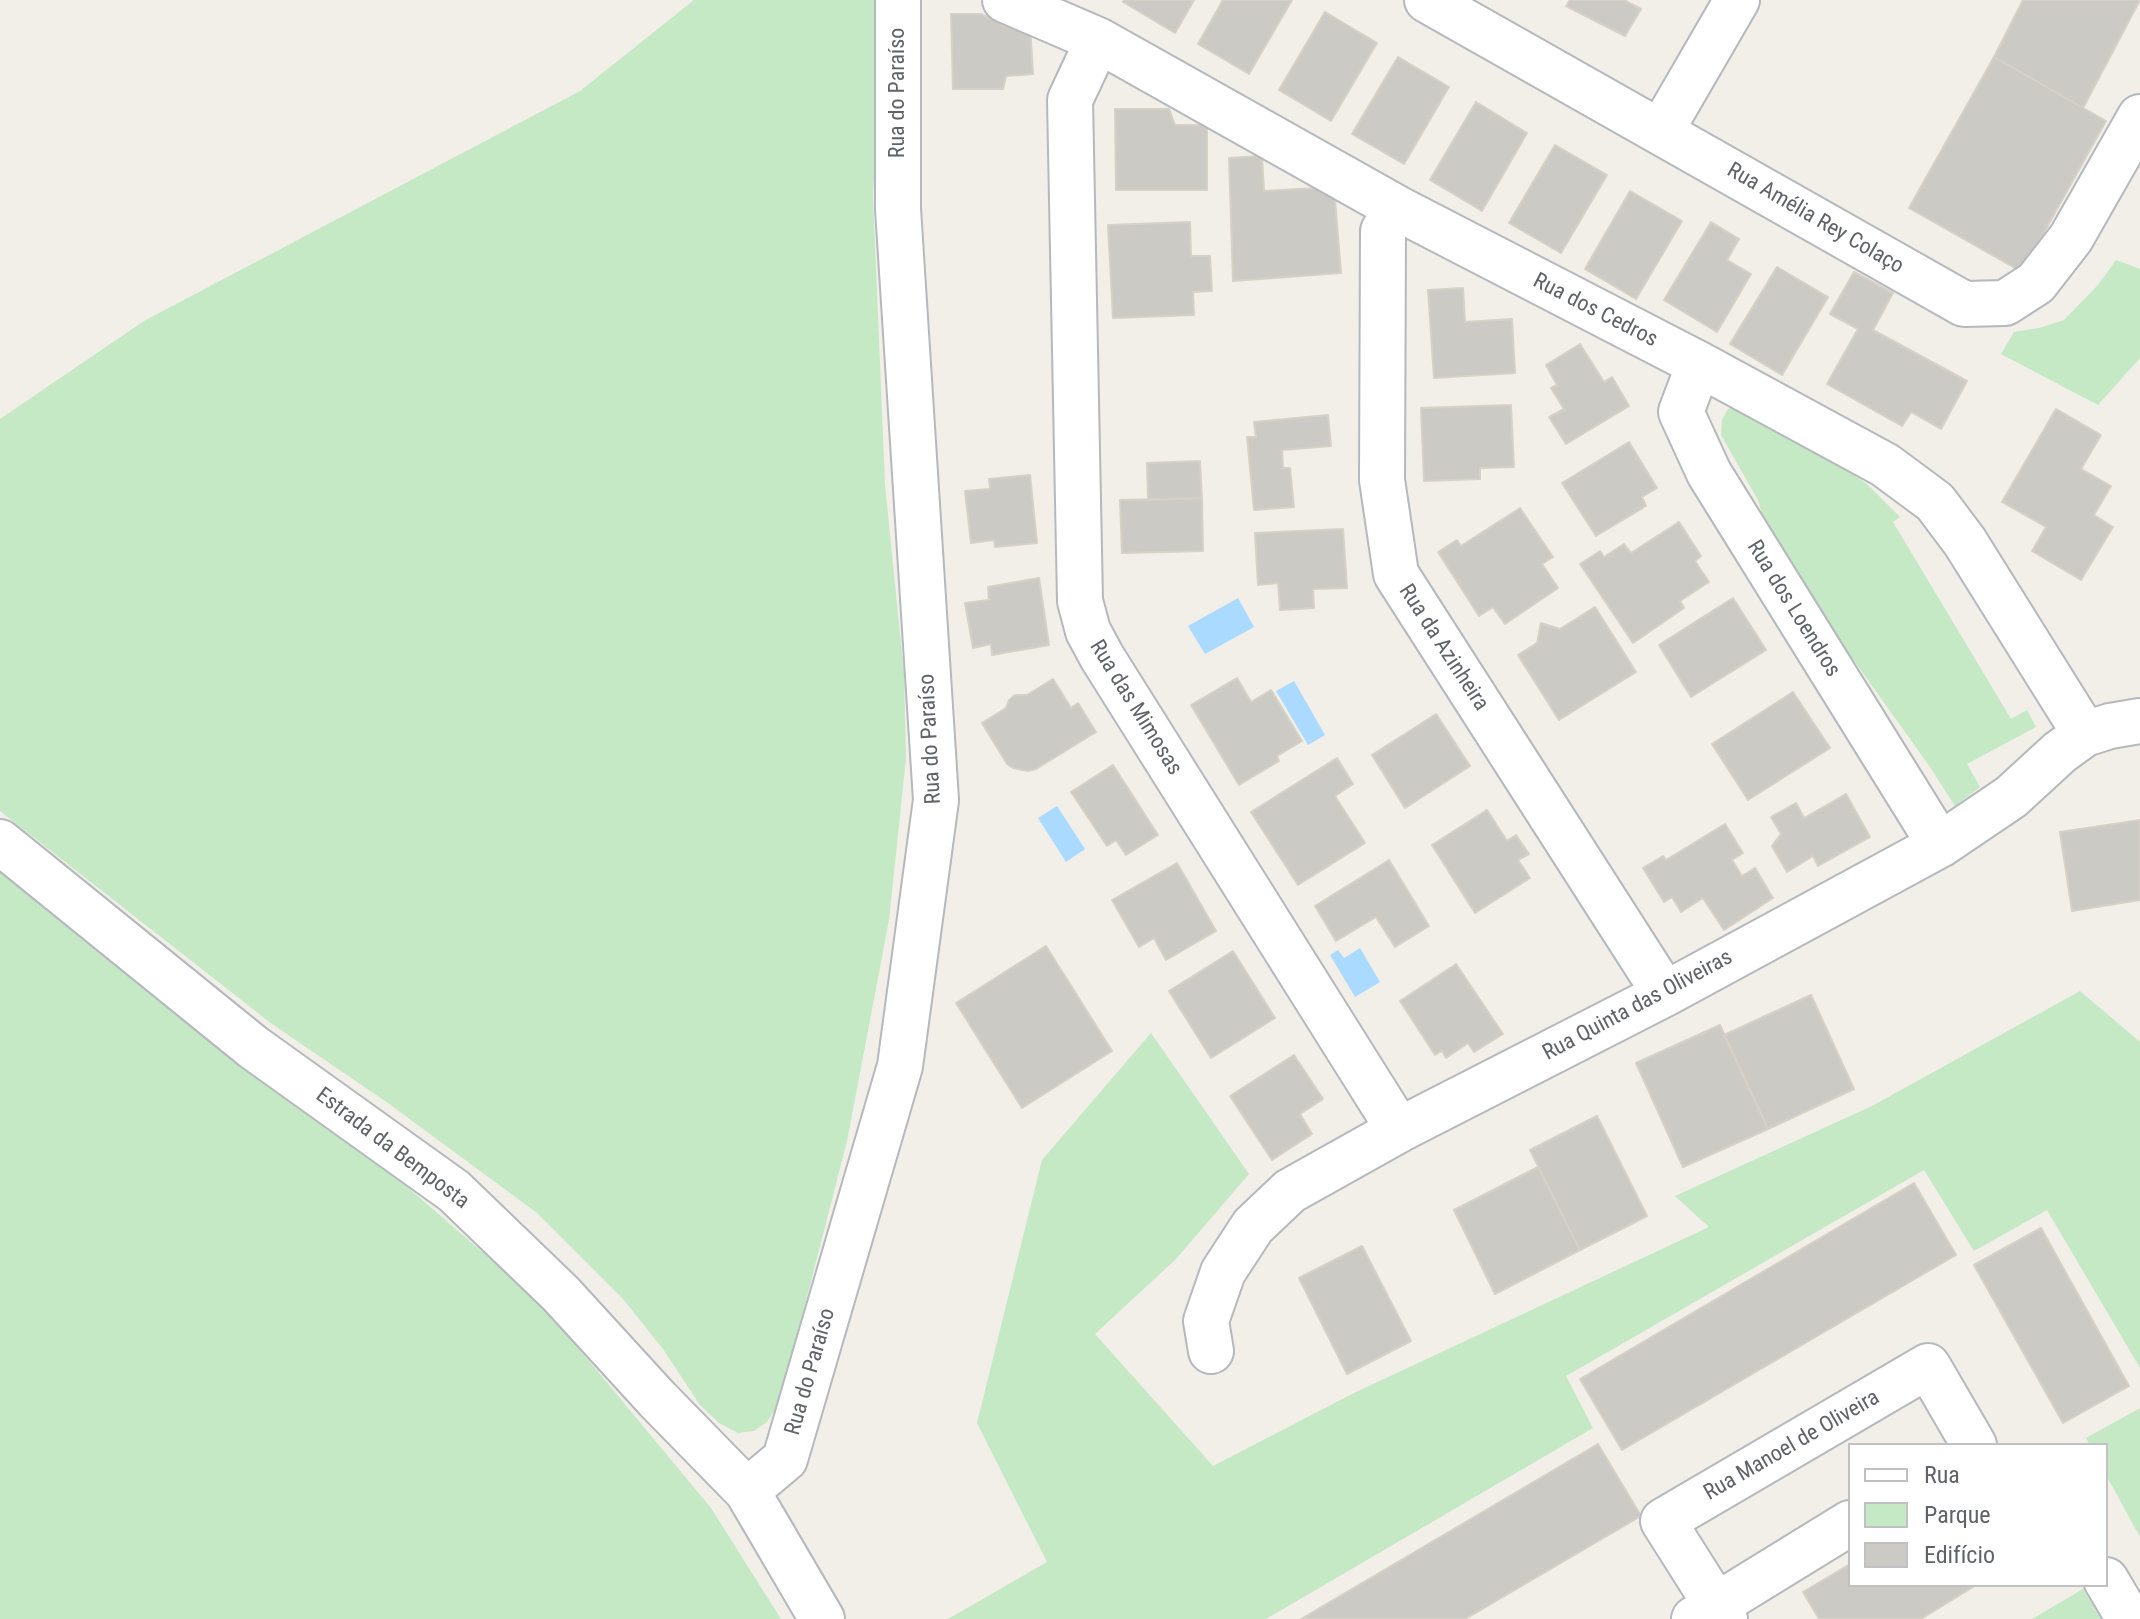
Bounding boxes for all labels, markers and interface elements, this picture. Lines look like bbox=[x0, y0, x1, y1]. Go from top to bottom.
street label: Rua do Paraíso bbox=[885, 28, 911, 158]
street label: Rua Amélia Rey Colaço bbox=[1722, 158, 1908, 280]
street label: Rua dos Cedros bbox=[1528, 268, 1662, 354]
street label: Rua dos Loendros bbox=[1741, 536, 1845, 682]
street label: Rua da Azinheira bbox=[1392, 580, 1494, 716]
street label: Rua das Mimosas bbox=[1083, 636, 1187, 780]
street label: Rua do Paraíso bbox=[914, 673, 948, 805]
street label: Rua Quinta das Oliveiras bbox=[1539, 945, 1737, 1067]
street label: Estrada da Bemposta bbox=[310, 1083, 474, 1215]
street label: Rua do Paraíso bbox=[780, 1306, 842, 1438]
street label: Rua Manoel de Oliveira bbox=[1700, 1385, 1884, 1507]
legend bbox=[1848, 1443, 2108, 1587]
text: Rua bbox=[1924, 1461, 1960, 1489]
text: Parque bbox=[1924, 1501, 1991, 1529]
text: Edifício bbox=[1924, 1541, 1995, 1569]

